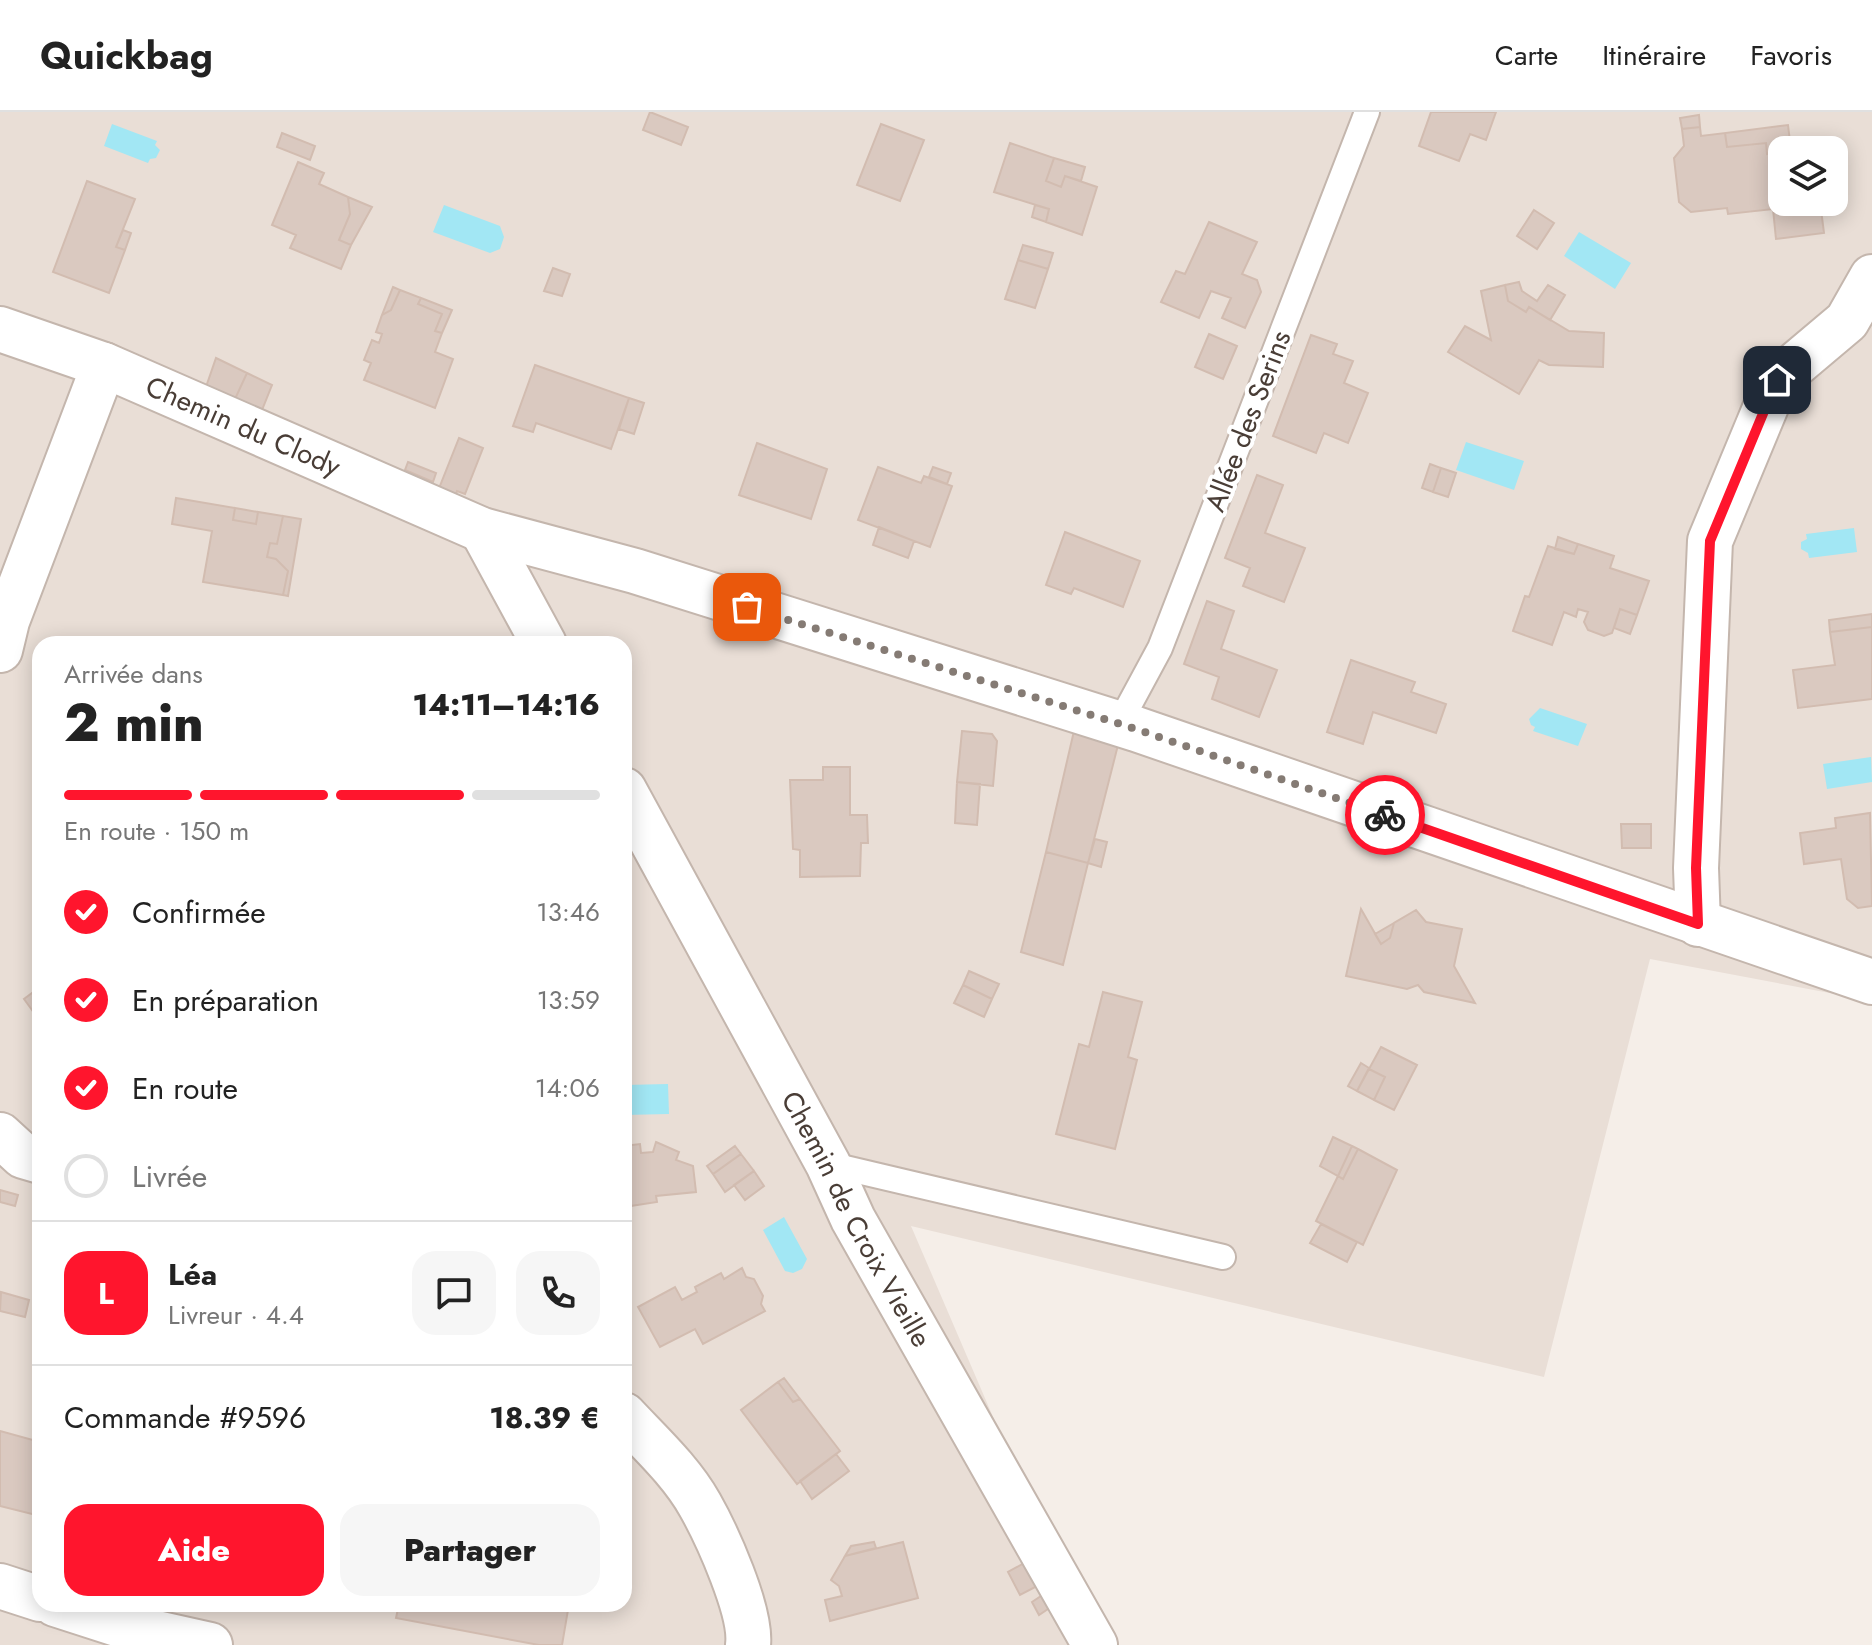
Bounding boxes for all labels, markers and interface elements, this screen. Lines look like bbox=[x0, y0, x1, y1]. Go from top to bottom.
text: Quickbag bbox=[40, 28, 213, 83]
text: Carte bbox=[1495, 35, 1558, 76]
text: Itinéraire bbox=[1602, 35, 1706, 76]
text: Favoris bbox=[1750, 35, 1832, 76]
map controls bbox=[1768, 136, 1848, 216]
button: layers bbox=[1768, 136, 1848, 216]
street label: Allée des Serins bbox=[1195, 324, 1301, 518]
pin bbox=[1743, 346, 1811, 414]
icon: home bbox=[1755, 358, 1799, 402]
street label: Chemin du Clody bbox=[139, 365, 348, 487]
pin bbox=[713, 573, 781, 641]
icon: bag bbox=[725, 585, 769, 629]
text: Arrivée dans bbox=[64, 655, 203, 693]
text: 14:11–14:16 bbox=[413, 683, 600, 726]
text: 2 min bbox=[64, 685, 204, 761]
courier bbox=[1345, 775, 1425, 855]
icon: bike bbox=[1363, 793, 1407, 837]
text: En route · 150 m bbox=[64, 812, 249, 850]
icon: check bbox=[64, 890, 108, 934]
text: Confirmée bbox=[132, 891, 266, 934]
text: 13:46 bbox=[536, 893, 600, 931]
icon: check bbox=[64, 978, 108, 1022]
text: En préparation bbox=[132, 979, 319, 1022]
text: 13:59 bbox=[537, 981, 600, 1019]
icon: check bbox=[64, 1066, 108, 1110]
text: En route bbox=[132, 1067, 238, 1110]
text: 14:06 bbox=[535, 1069, 600, 1107]
street label: Chemin de Croix Vieille bbox=[771, 1083, 942, 1355]
text: Livrée bbox=[132, 1155, 207, 1198]
button: chat bbox=[412, 1251, 496, 1335]
button: phone bbox=[516, 1251, 600, 1335]
text: Léa bbox=[168, 1253, 217, 1296]
text: L bbox=[98, 1272, 114, 1315]
text: Livreur · 4.4 bbox=[168, 1296, 304, 1334]
text: Commande #9596 bbox=[64, 1396, 306, 1439]
text: 18.39 € bbox=[489, 1396, 600, 1439]
button: Aide bbox=[64, 1504, 324, 1596]
button: Partager bbox=[340, 1504, 600, 1596]

